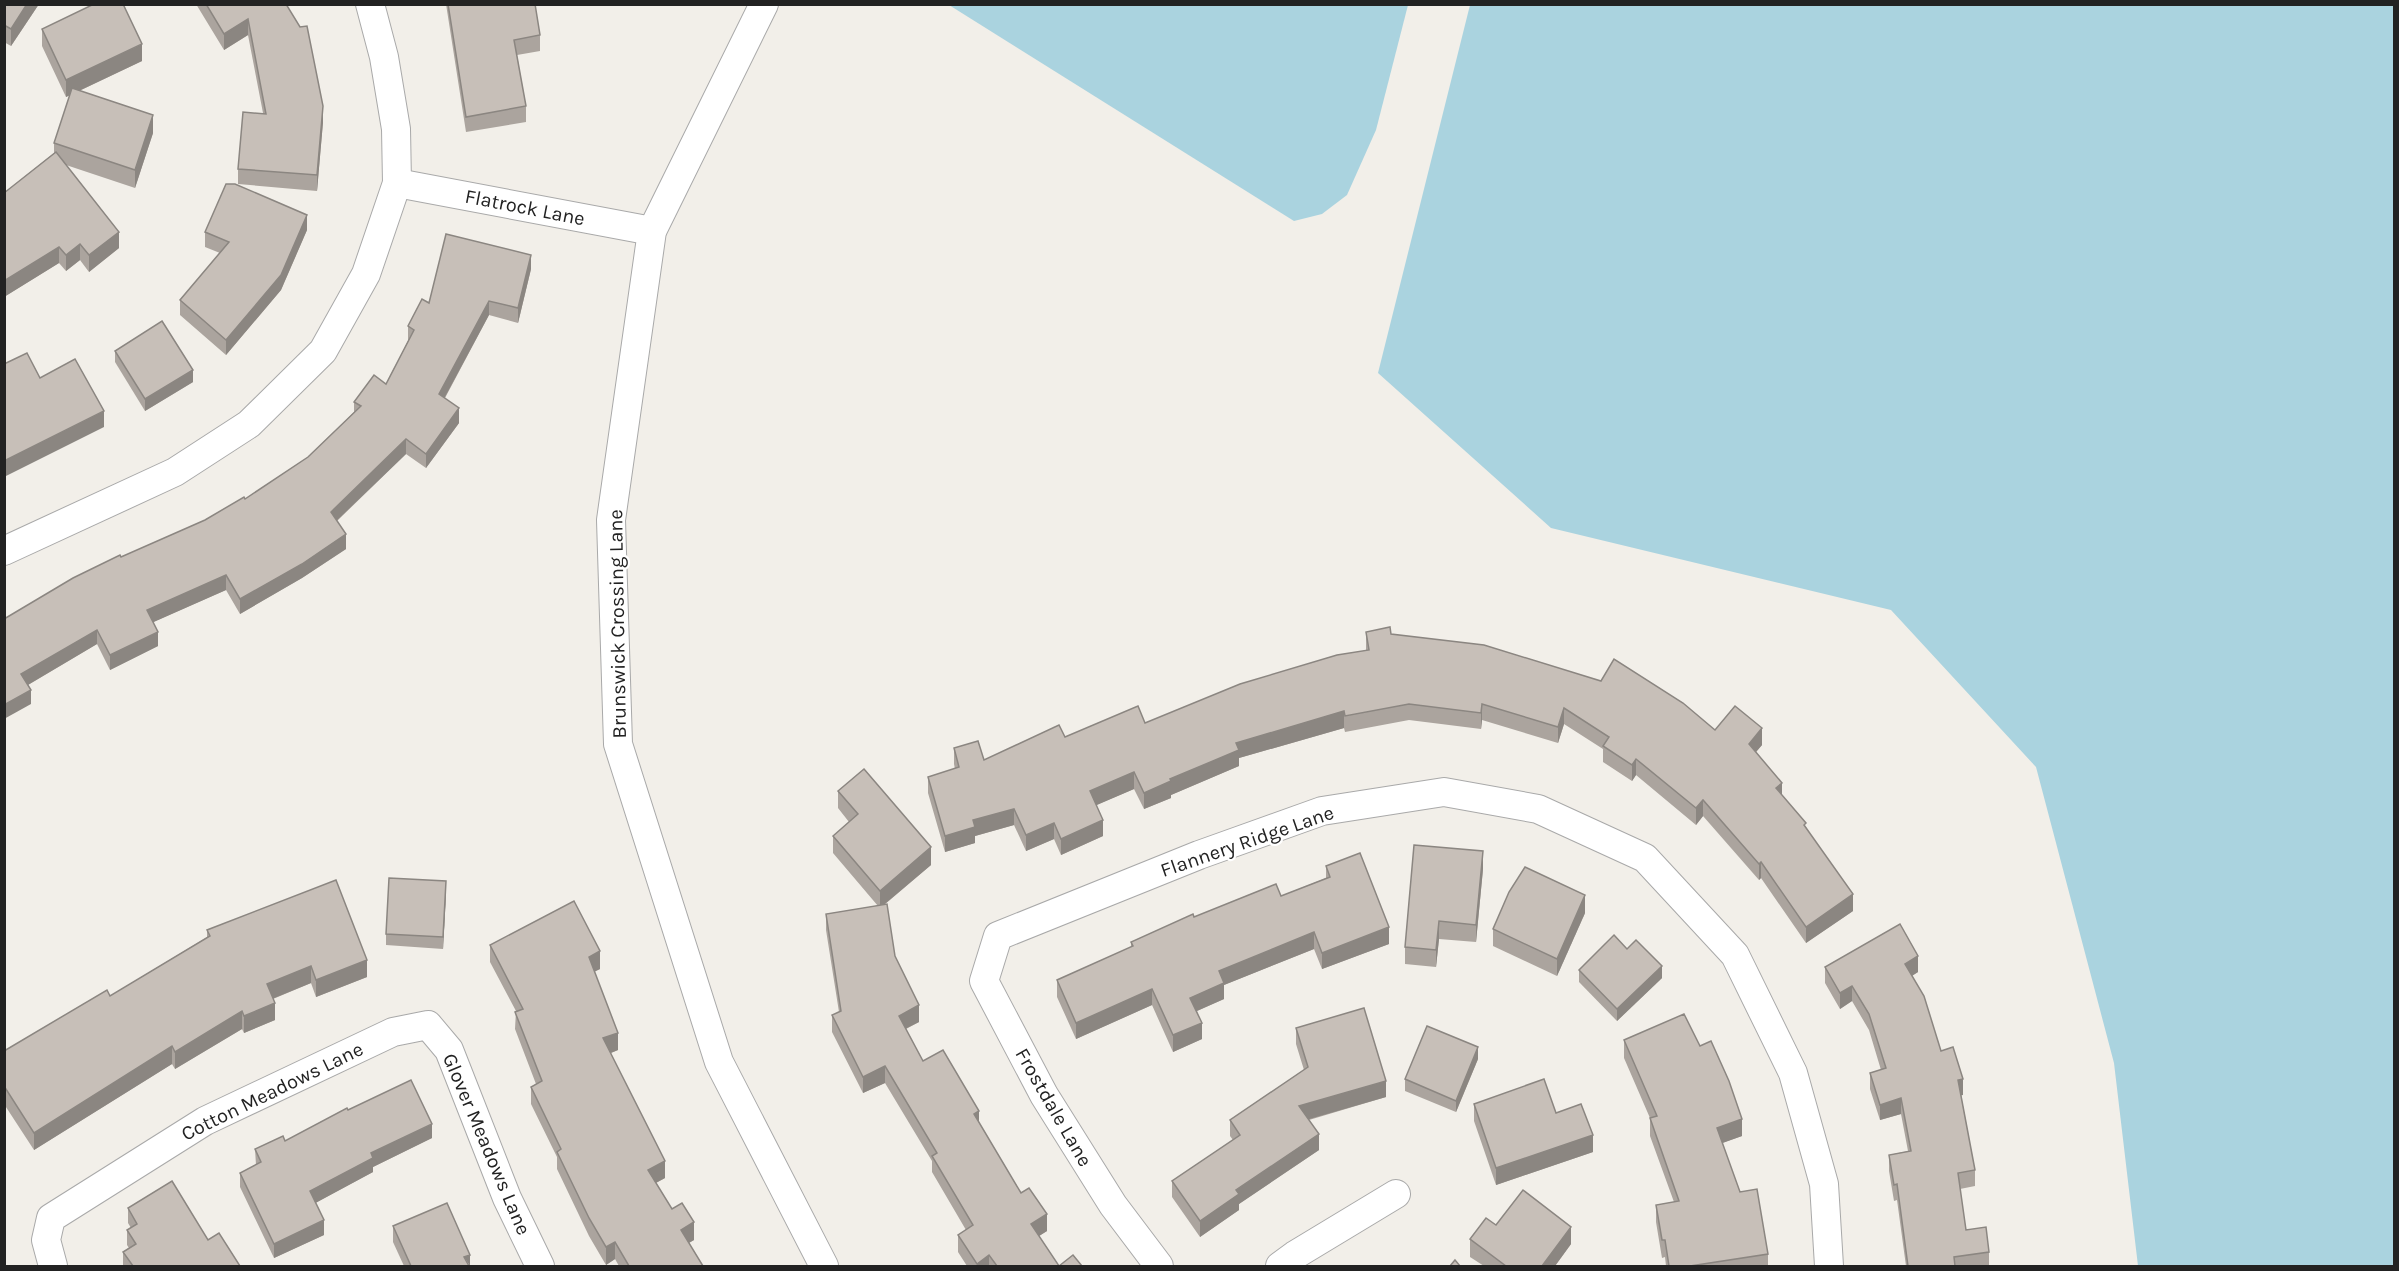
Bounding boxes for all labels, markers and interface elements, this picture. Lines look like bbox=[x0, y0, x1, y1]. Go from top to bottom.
street label: Flatrock Lane bbox=[463, 185, 587, 230]
street label: Brunswick Crossing Lane bbox=[604, 509, 631, 739]
street label: Flannery Ridge Lane bbox=[1157, 801, 1337, 882]
street label: Cotton Meadows Lane bbox=[178, 1037, 367, 1145]
street label: Frostdale Lane bbox=[1010, 1044, 1097, 1171]
street label: Glover Meadows Lane bbox=[438, 1050, 535, 1239]

